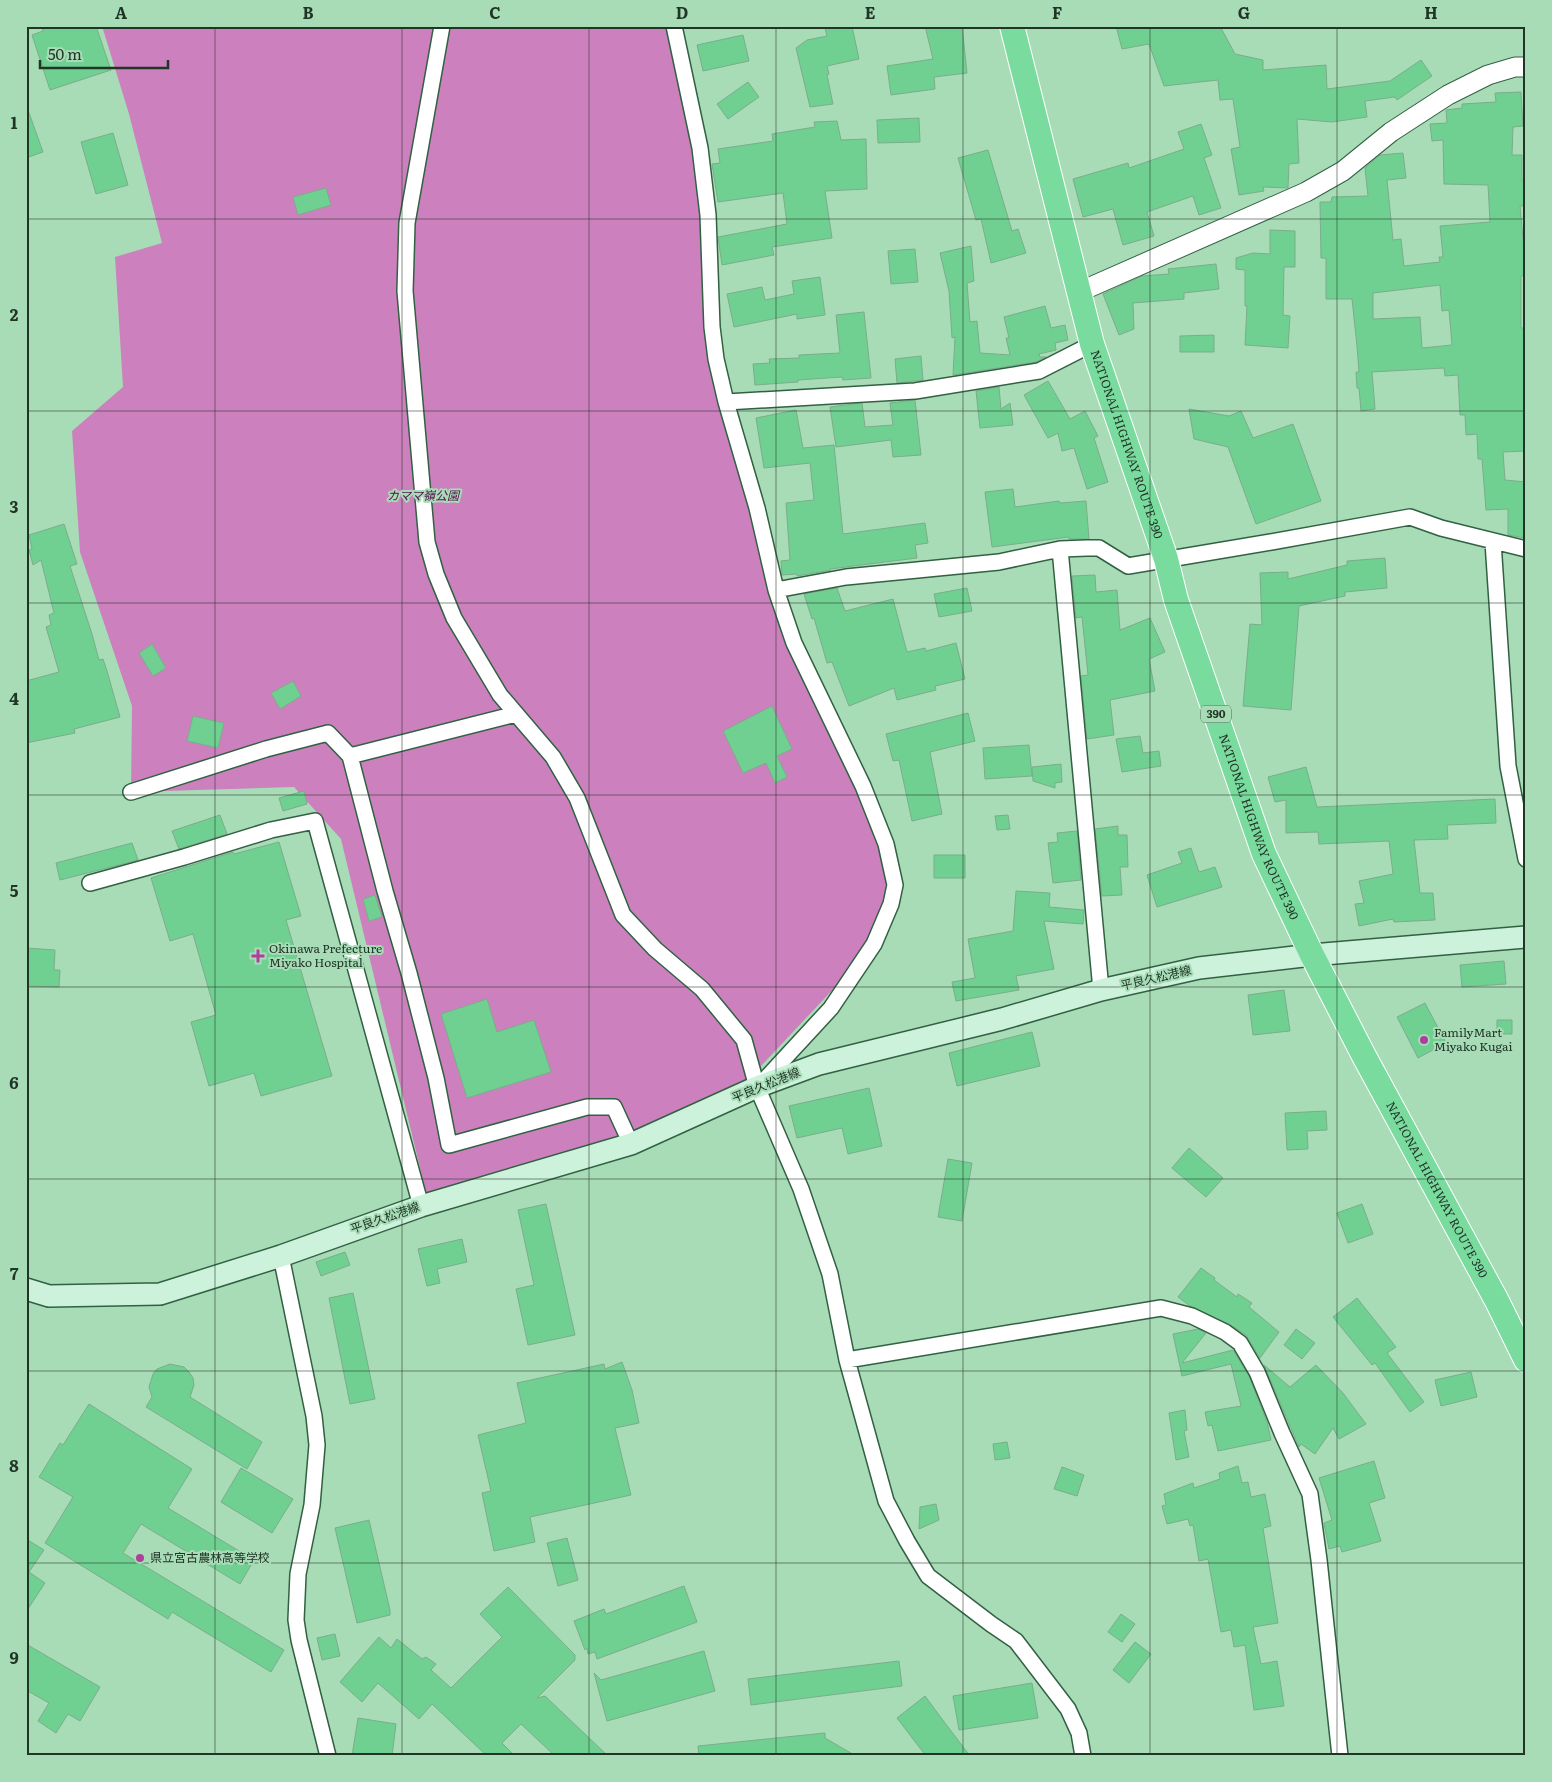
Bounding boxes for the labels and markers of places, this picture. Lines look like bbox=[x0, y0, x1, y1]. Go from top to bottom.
place label: Okinawa Prefecture Miyako Hospital bbox=[269, 939, 382, 971]
marker: Okinawa Prefecture Miyako Hospital bbox=[251, 949, 265, 963]
place label: FamilyMart Miyako Kugai bbox=[1434, 1023, 1513, 1055]
marker: FamilyMart Miyako Kugai bbox=[1418, 1034, 1430, 1046]
place label: 県立宮古農林高等学校 bbox=[150, 1548, 270, 1566]
marker: 県立宮古農林高等学校 bbox=[134, 1552, 146, 1564]

